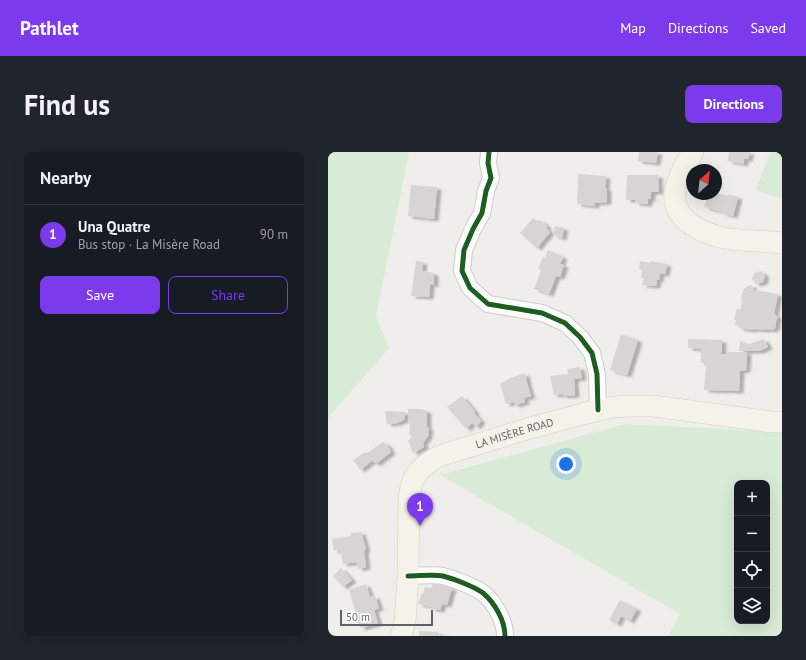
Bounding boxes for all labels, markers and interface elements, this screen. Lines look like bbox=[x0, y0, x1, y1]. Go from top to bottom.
text: Pathlet bbox=[20, 16, 79, 40]
text: Map bbox=[620, 19, 646, 37]
text: Directions bbox=[668, 19, 728, 37]
text: Saved bbox=[750, 19, 786, 37]
button: Directions bbox=[685, 85, 782, 123]
text: Find us bbox=[24, 86, 110, 123]
north arrow bbox=[686, 164, 722, 200]
text: Nearby bbox=[40, 167, 91, 189]
text: Una Quatre bbox=[78, 217, 150, 236]
text: 1 bbox=[49, 226, 57, 243]
text: 90 m bbox=[260, 226, 288, 243]
text: Bus stop · La Misère Road bbox=[78, 236, 220, 253]
button: Save bbox=[40, 276, 160, 314]
button: Share bbox=[168, 276, 288, 314]
street label: LA MISÈRE ROAD bbox=[474, 415, 555, 451]
your location bbox=[556, 454, 576, 474]
map controls bbox=[734, 480, 770, 624]
button: + bbox=[734, 480, 770, 516]
pin: 1 bbox=[407, 493, 433, 526]
button: − bbox=[734, 516, 770, 552]
button: locate bbox=[734, 552, 770, 588]
button: layers bbox=[734, 588, 770, 624]
scale bar bbox=[340, 608, 433, 627]
text: 50 m bbox=[346, 610, 370, 624]

